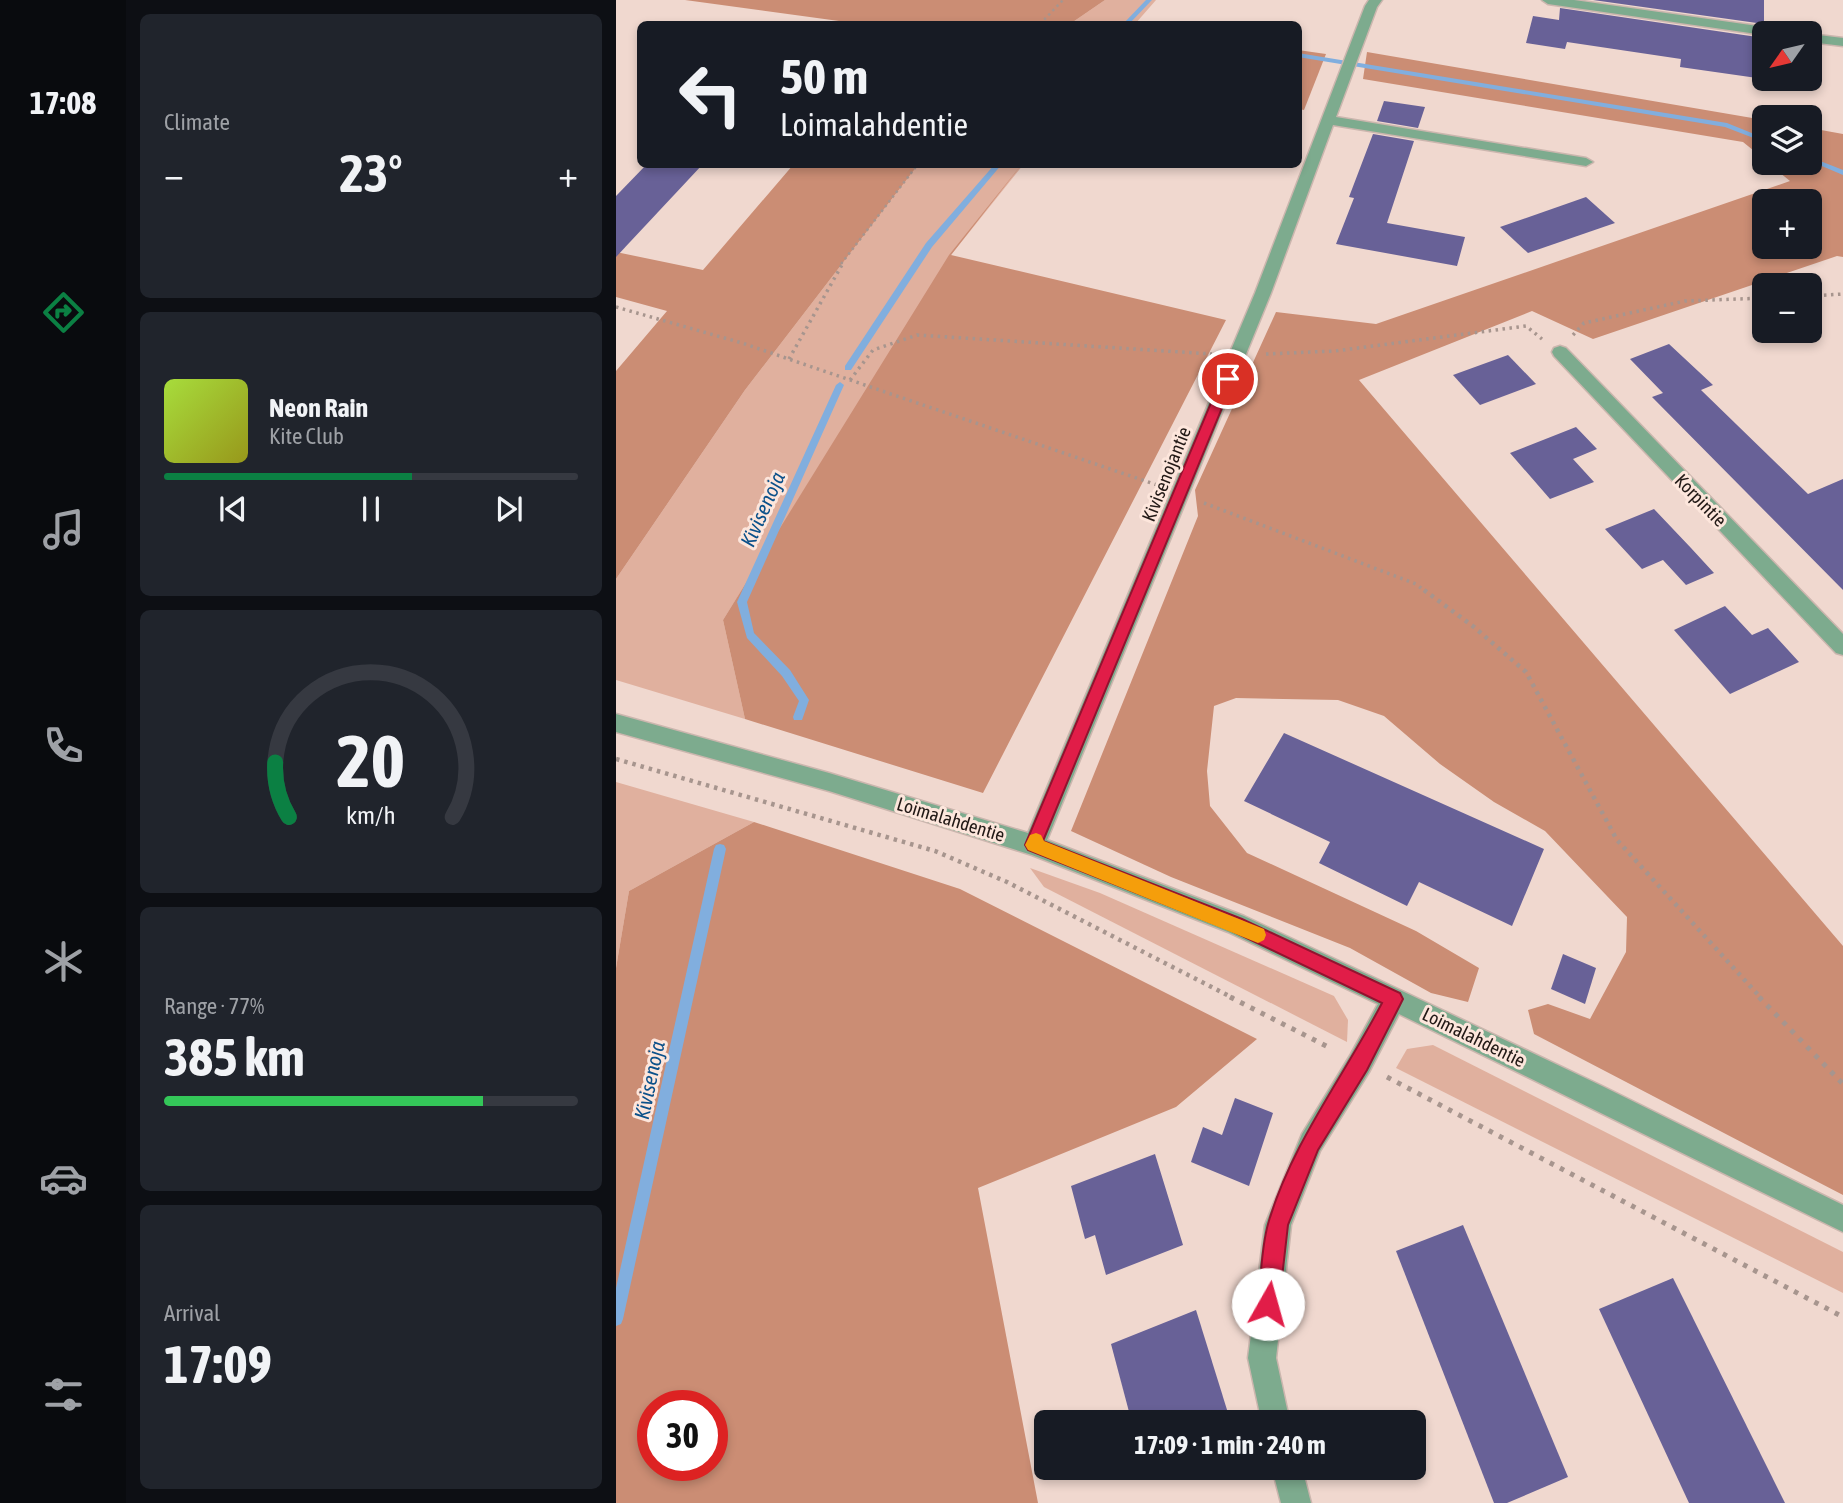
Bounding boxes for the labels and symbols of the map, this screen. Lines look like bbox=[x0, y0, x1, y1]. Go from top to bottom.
north arrow bbox=[1752, 21, 1822, 91]
pin bbox=[1198, 349, 1258, 409]
street label: Kivisenojantie bbox=[1137, 423, 1195, 525]
water label: Kivisenoja bbox=[735, 468, 789, 550]
street label: Korpintie bbox=[1671, 469, 1731, 531]
street label: Loimalahdentie bbox=[894, 792, 1008, 846]
street label: Loimalahdentie bbox=[1419, 1003, 1529, 1071]
water label: Kivisenoja bbox=[629, 1039, 669, 1121]
position arrow bbox=[1231, 1267, 1305, 1341]
speed limit sign: 30 bbox=[637, 1390, 728, 1481]

